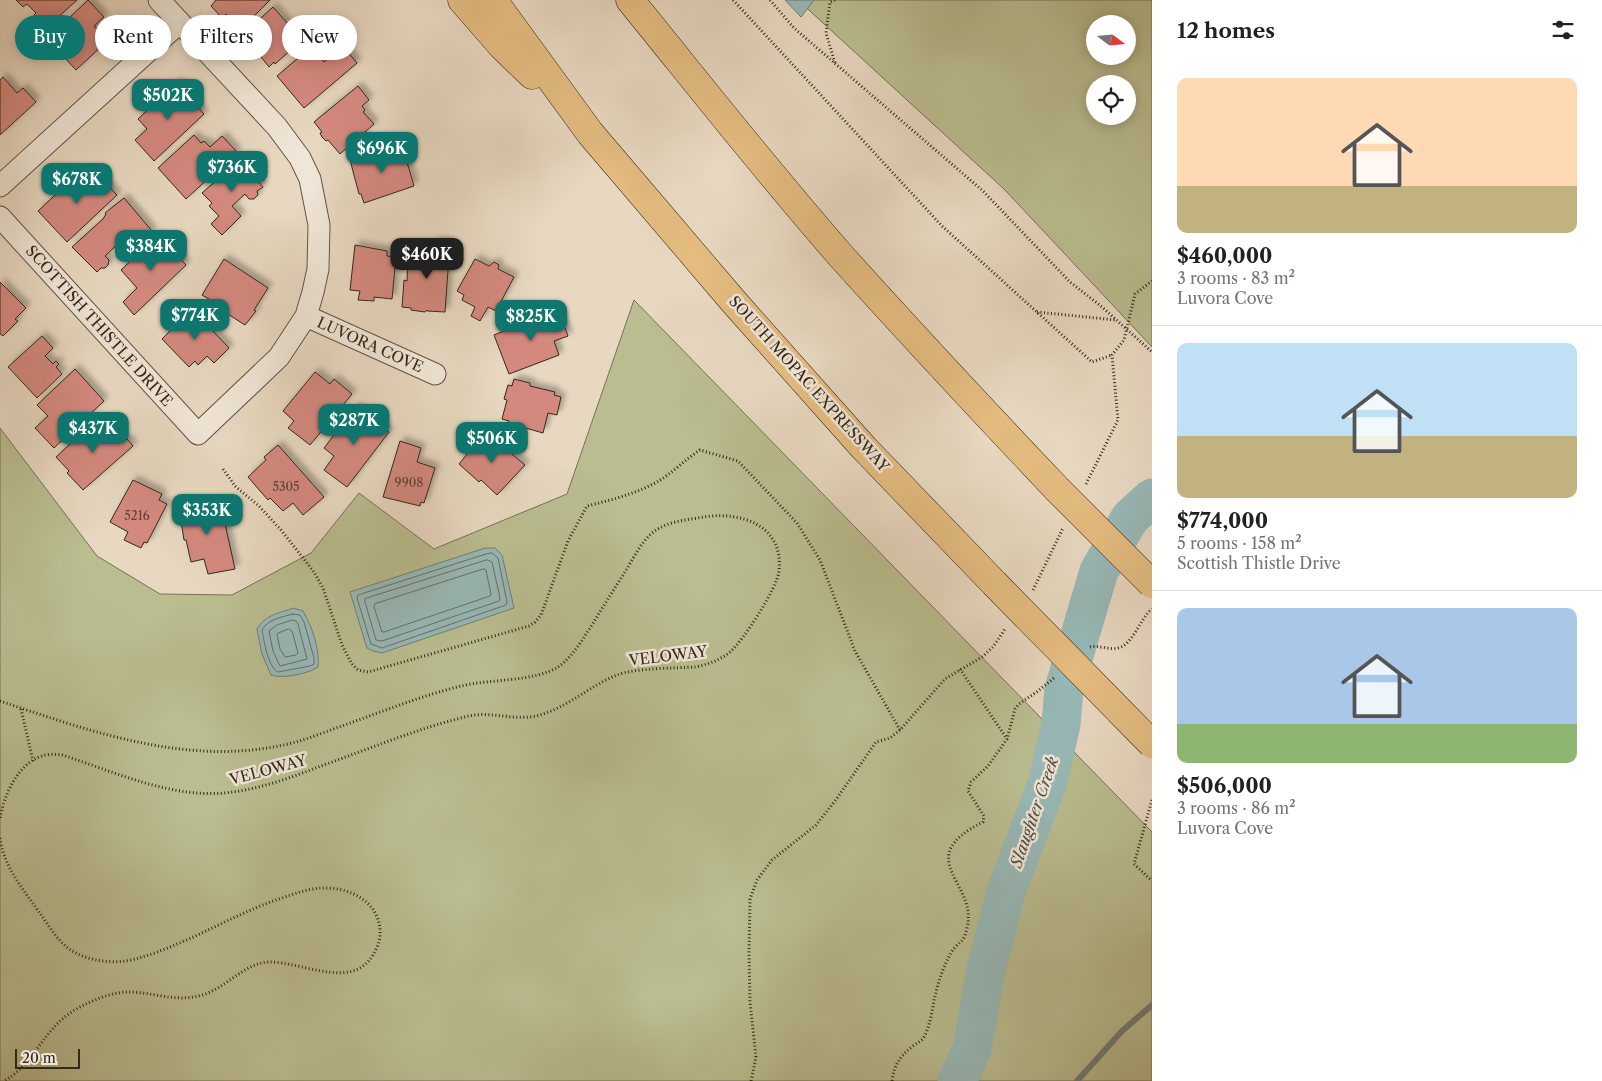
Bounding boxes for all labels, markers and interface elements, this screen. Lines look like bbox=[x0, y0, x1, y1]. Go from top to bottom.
chip: Buy bbox=[15, 15, 85, 60]
chip: Rent bbox=[95, 15, 171, 60]
chip: Filters bbox=[181, 15, 272, 60]
chip: New bbox=[282, 15, 357, 60]
north arrow bbox=[1086, 15, 1136, 65]
map controls bbox=[1086, 15, 1136, 125]
icon: filters bbox=[1549, 16, 1577, 44]
text: 12 homes bbox=[1177, 18, 1275, 43]
button: locate bbox=[1086, 75, 1136, 125]
pin: $502K bbox=[133, 78, 203, 121]
text: $502K bbox=[143, 85, 193, 105]
icon: home bbox=[1332, 110, 1422, 200]
pin: $696K bbox=[347, 132, 417, 174]
text: $696K bbox=[357, 138, 407, 158]
pin: $736K bbox=[197, 150, 267, 193]
text: $736K bbox=[208, 157, 256, 177]
pin: $678K bbox=[42, 162, 112, 205]
text: $678K bbox=[52, 169, 102, 189]
pin: $384K bbox=[116, 230, 186, 272]
text: $384K bbox=[126, 236, 176, 256]
pin: $460K bbox=[392, 238, 462, 280]
street label: SCOTTISH THISTLE DRIVE bbox=[22, 241, 177, 410]
text: $460,000 bbox=[1177, 243, 1273, 268]
text: $460K bbox=[402, 244, 452, 264]
text: 3 rooms · 83 m² bbox=[1177, 268, 1295, 288]
text: Luvora Cove bbox=[1177, 288, 1273, 308]
street label: SOUTH MOPAC EXPRESSWAY bbox=[725, 292, 894, 476]
pin: $774K bbox=[160, 298, 230, 341]
pin: $825K bbox=[496, 300, 566, 342]
text: $774K bbox=[171, 305, 219, 325]
text: $825K bbox=[506, 306, 556, 326]
street label: LUVORA COVE bbox=[314, 313, 426, 376]
icon: home bbox=[1332, 376, 1422, 466]
pin: $287K bbox=[319, 404, 389, 446]
text: $287K bbox=[329, 410, 379, 430]
pin: $437K bbox=[58, 412, 128, 454]
text: $437K bbox=[69, 418, 117, 438]
pin: $506K bbox=[457, 422, 527, 464]
text: $506K bbox=[467, 428, 517, 448]
house number: 9908 bbox=[395, 475, 423, 490]
house number: 5305 bbox=[272, 479, 300, 494]
pin: $353K bbox=[172, 494, 242, 536]
text: $353K bbox=[183, 500, 231, 520]
house number: 5216 bbox=[124, 508, 150, 523]
text: $774,000 bbox=[1177, 508, 1268, 533]
text: 5 rooms · 158 m² bbox=[1177, 533, 1302, 553]
text: Scottish Thistle Drive bbox=[1177, 553, 1341, 573]
street label: VELOWAY bbox=[627, 641, 709, 670]
icon: home bbox=[1332, 641, 1422, 731]
street label: VELOWAY bbox=[226, 750, 309, 789]
water label: Slaughter Creek bbox=[1005, 753, 1063, 871]
text: $506,000 bbox=[1177, 773, 1272, 798]
text: 3 rooms · 86 m² bbox=[1177, 798, 1296, 818]
text: Luvora Cove bbox=[1177, 818, 1273, 838]
scale bar bbox=[15, 1046, 80, 1069]
text: 20 m bbox=[22, 1049, 56, 1067]

